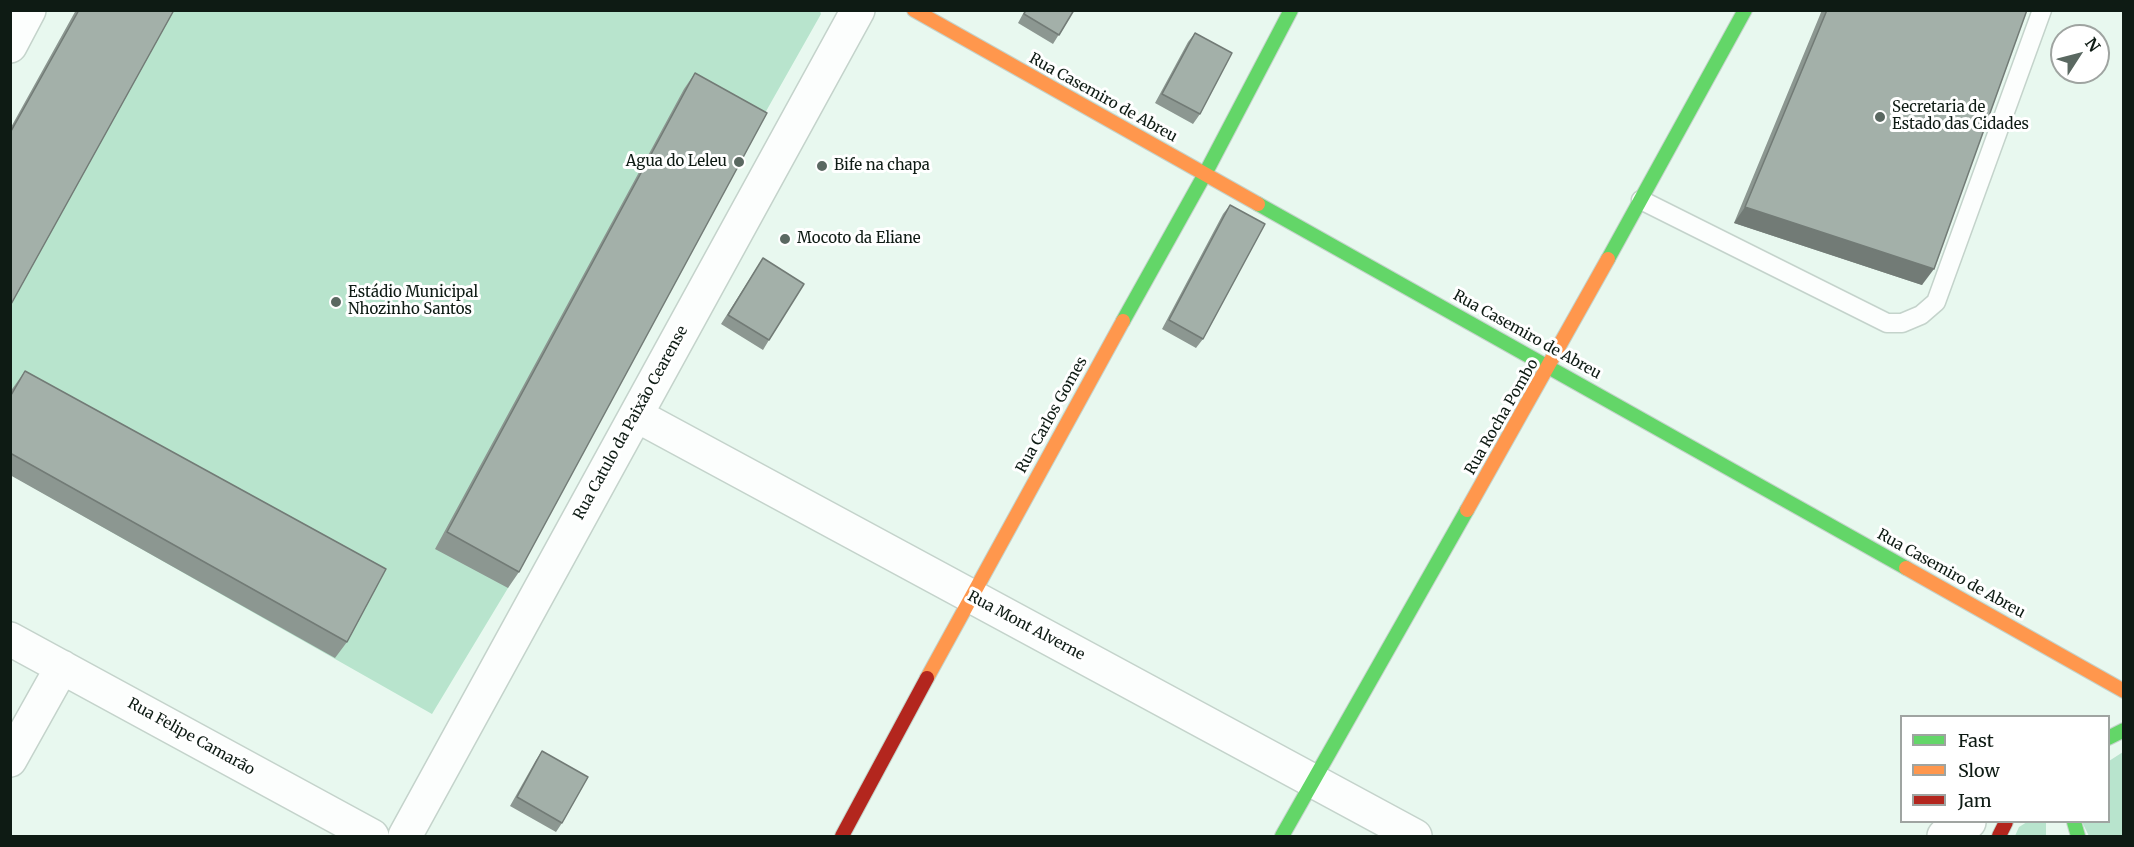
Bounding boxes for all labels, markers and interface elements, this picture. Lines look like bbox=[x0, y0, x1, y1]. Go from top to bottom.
north arrow bbox=[2050, 24, 2110, 84]
text: N bbox=[2081, 34, 2105, 56]
street label: Rua Casemiro de Abreu bbox=[1026, 50, 1180, 146]
place label: Secretaria de Estado das Cidades bbox=[1892, 99, 2029, 134]
marker: Secretaria de Estado das Cidades bbox=[1873, 110, 1887, 124]
place label: Agua do Leleu bbox=[626, 153, 727, 171]
marker: Agua do Leleu bbox=[732, 155, 746, 169]
place label: Bife na chapa bbox=[834, 157, 930, 175]
marker: Bife na chapa bbox=[815, 159, 829, 173]
place label: Mocoto da Eliane bbox=[797, 230, 921, 248]
marker: Mocoto da Eliane bbox=[778, 232, 792, 246]
place label: Estádio Municipal Nhozinho Santos bbox=[348, 284, 478, 319]
street label: Rua Casemiro de Abreu bbox=[1450, 287, 1604, 383]
marker: Estádio Municipal Nhozinho Santos bbox=[329, 295, 343, 309]
street label: Rua Catulo da Paixão Cearense bbox=[570, 323, 692, 523]
street label: Rua Carlos Gomes bbox=[1013, 354, 1091, 476]
street label: Rua Rocha Pombo bbox=[1462, 356, 1542, 478]
street label: Rua Casemiro de Abreu bbox=[1874, 526, 2028, 622]
street label: Rua Mont Alverne bbox=[964, 588, 1088, 664]
street label: Rua Felipe Camarão bbox=[124, 695, 258, 779]
legend bbox=[1900, 715, 2110, 823]
text: Fast bbox=[1958, 729, 1994, 752]
text: Slow bbox=[1958, 759, 2000, 782]
text: Jam bbox=[1958, 789, 1992, 812]

